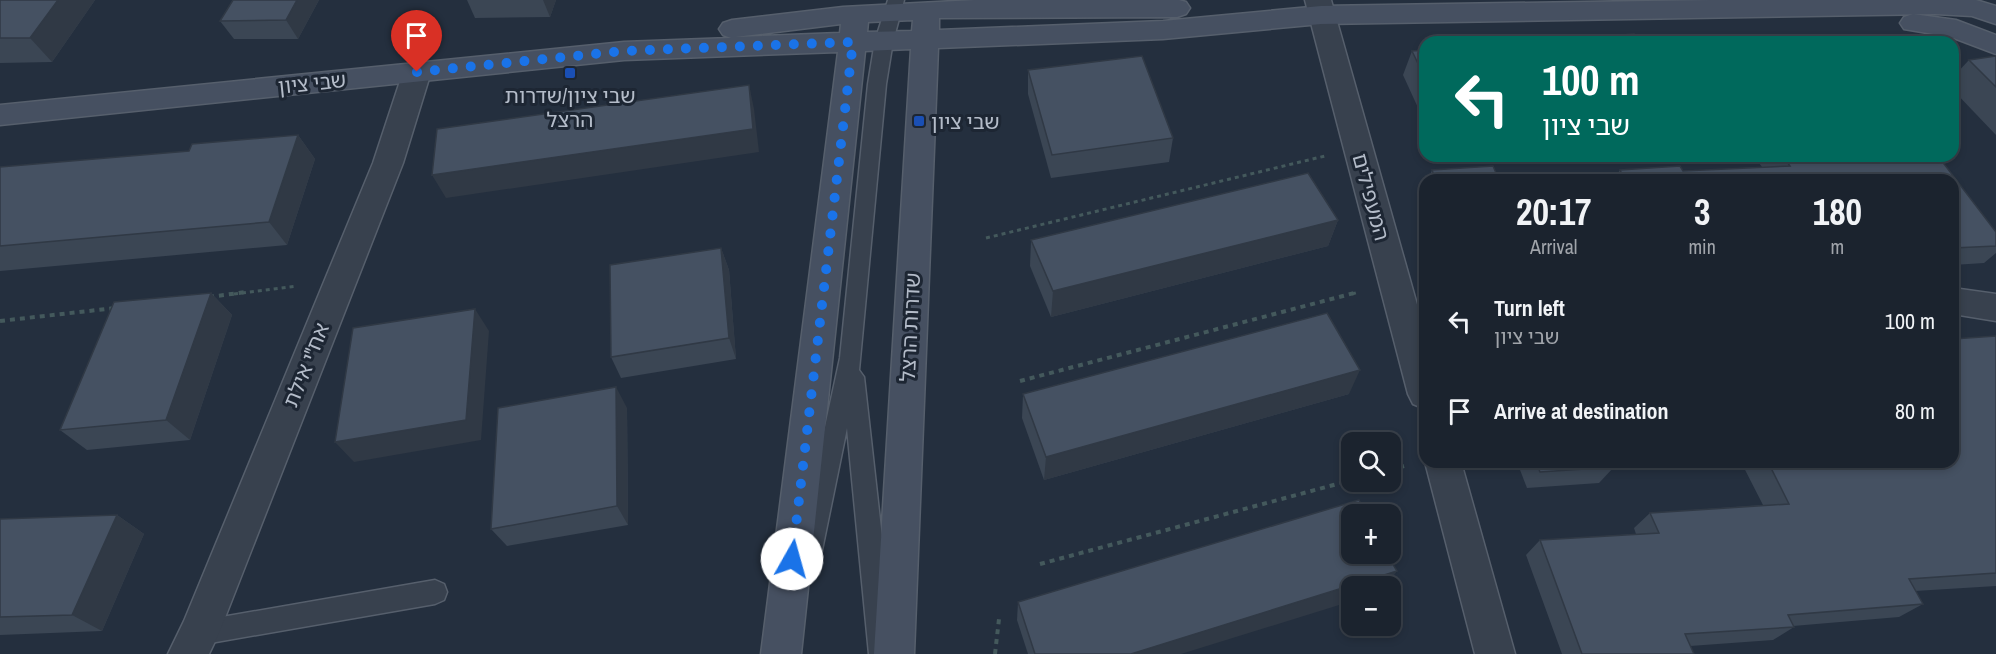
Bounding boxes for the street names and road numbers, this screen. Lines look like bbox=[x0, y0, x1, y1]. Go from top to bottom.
street label: שבי ציון bbox=[276, 65, 348, 101]
street label: המעפילים bbox=[1345, 150, 1397, 244]
street label: שדרות הרצל bbox=[893, 272, 927, 382]
street label: אח"י אילת bbox=[276, 319, 336, 411]

